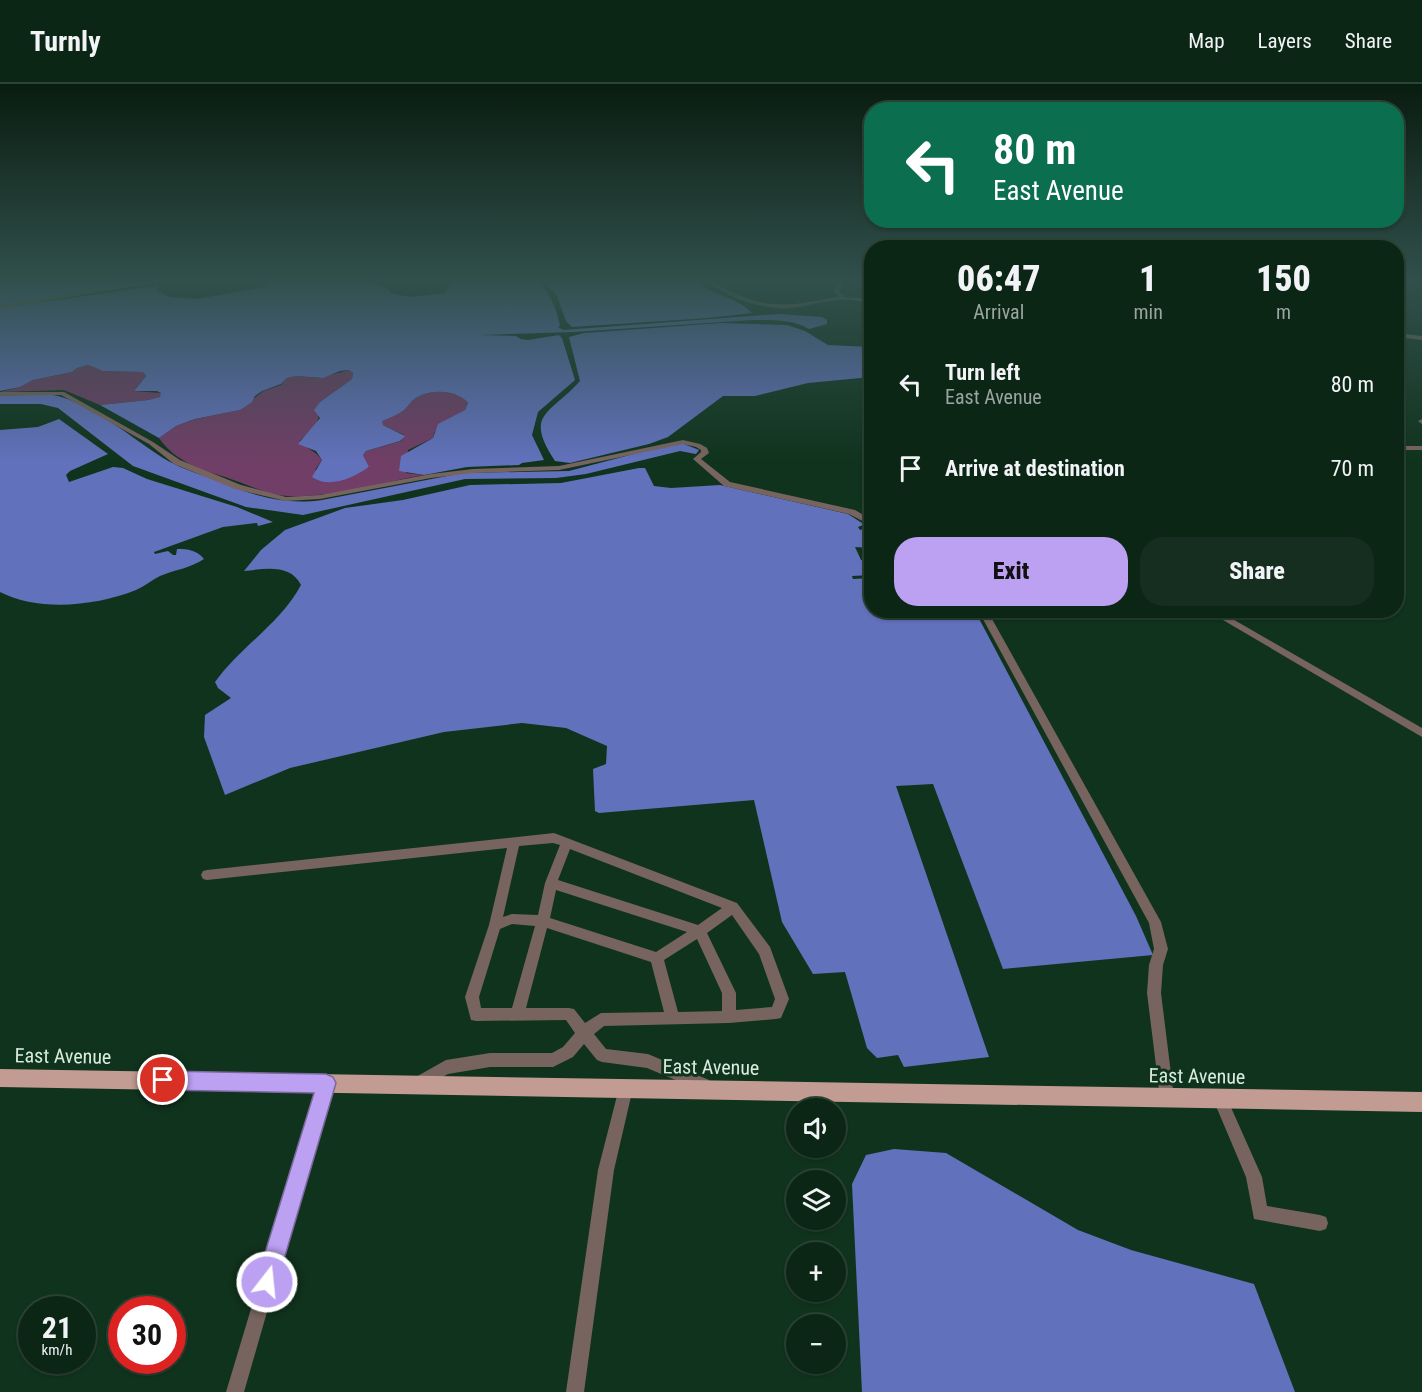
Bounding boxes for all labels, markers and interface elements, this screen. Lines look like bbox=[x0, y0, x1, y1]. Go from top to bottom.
text: Turnly bbox=[30, 25, 101, 58]
text: Map bbox=[1188, 29, 1225, 53]
text: Layers bbox=[1258, 29, 1312, 53]
text: Share bbox=[1345, 29, 1392, 53]
text: 80 m bbox=[993, 125, 1076, 174]
icon: left bbox=[894, 126, 972, 204]
text: East Avenue bbox=[993, 175, 1124, 207]
text: 06:47 bbox=[957, 258, 1040, 300]
text: 1 bbox=[1139, 258, 1157, 300]
text: 150 bbox=[1256, 258, 1311, 300]
text: Arrival bbox=[973, 300, 1024, 324]
text: min bbox=[1134, 300, 1163, 324]
text: m bbox=[1276, 300, 1291, 324]
text: Turn left bbox=[945, 360, 1020, 385]
icon: left bbox=[894, 368, 927, 401]
text: 80 m bbox=[1331, 372, 1374, 397]
text: East Avenue bbox=[945, 385, 1042, 409]
icon: arrive bbox=[894, 452, 927, 485]
text: Arrive at destination bbox=[945, 456, 1125, 481]
text: 70 m bbox=[1331, 456, 1374, 481]
button: Exit bbox=[894, 537, 1128, 606]
button: Share bbox=[1140, 537, 1374, 606]
street label: East Avenue bbox=[14, 1043, 112, 1069]
pin bbox=[137, 1054, 188, 1105]
street label: East Avenue bbox=[662, 1054, 760, 1080]
icon: arrive bbox=[146, 1063, 179, 1096]
street label: East Avenue bbox=[1148, 1063, 1246, 1089]
map controls bbox=[786, 1098, 846, 1374]
button: sound bbox=[786, 1098, 846, 1158]
button: layers bbox=[786, 1170, 846, 1230]
button: + bbox=[786, 1242, 846, 1302]
position arrow bbox=[235, 1250, 299, 1314]
speed limit sign: 30 bbox=[108, 1296, 186, 1374]
text: 21 bbox=[42, 1310, 72, 1345]
button: − bbox=[786, 1314, 846, 1374]
text: km/h bbox=[42, 1341, 72, 1359]

